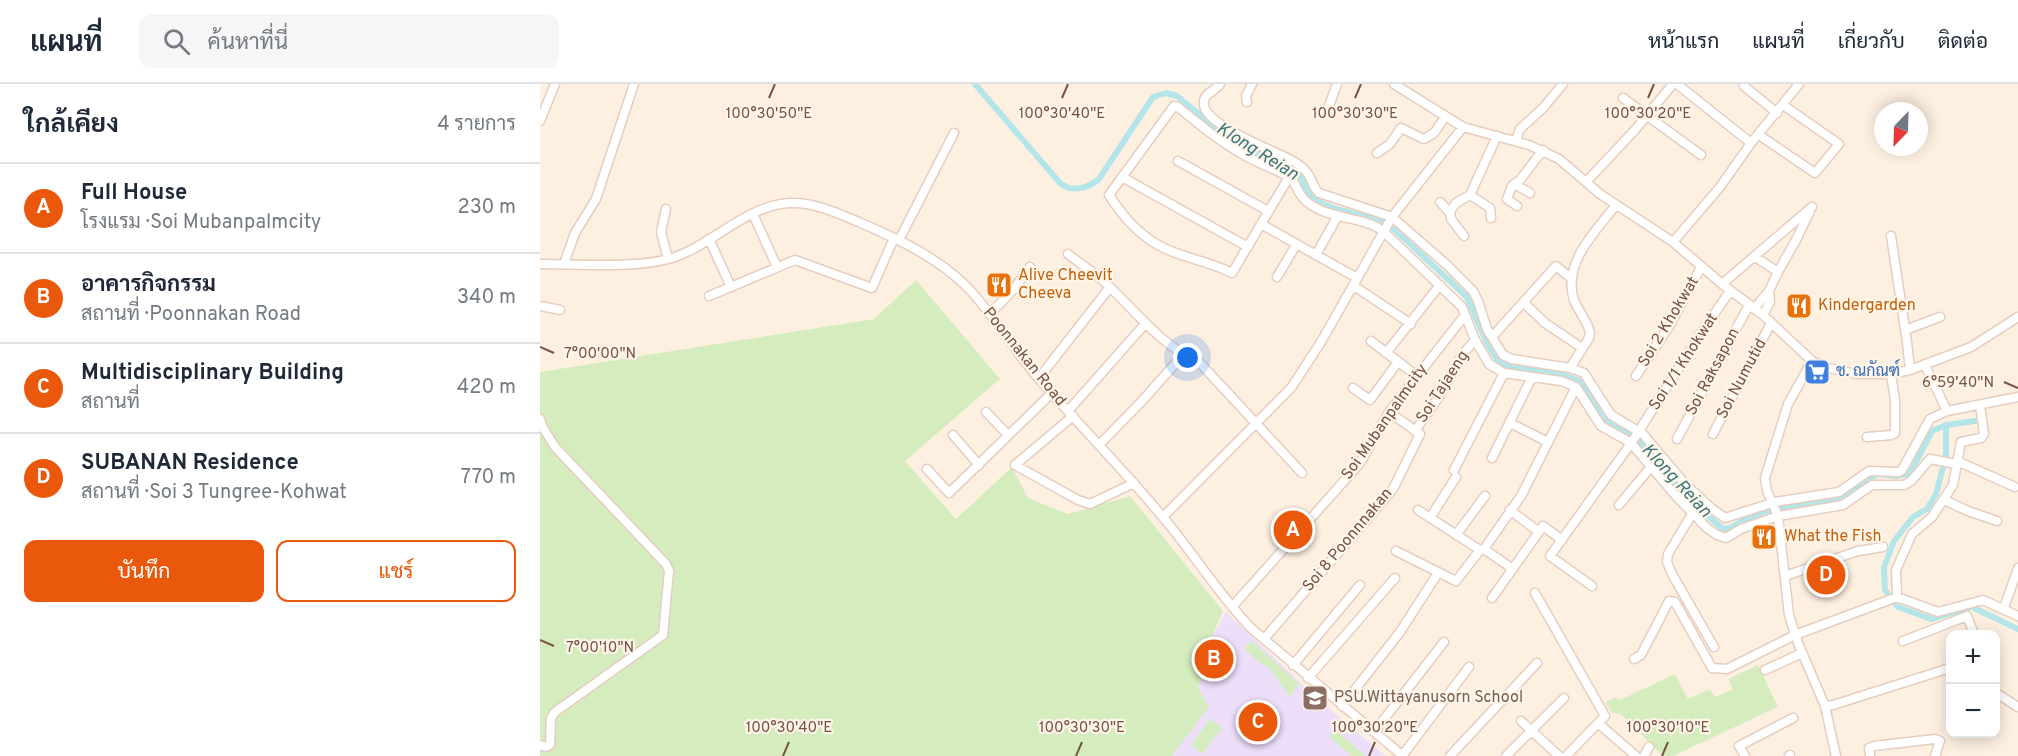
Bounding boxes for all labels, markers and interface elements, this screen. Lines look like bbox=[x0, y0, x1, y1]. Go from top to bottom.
search box bbox=[139, 14, 559, 68]
icon: search bbox=[160, 25, 193, 58]
text: แผนที่ bbox=[30, 26, 103, 62]
text: หน้าแรก bbox=[1648, 29, 1719, 56]
text: แผนที่ bbox=[1752, 29, 1805, 56]
text: เกี่ยวกับ bbox=[1838, 29, 1905, 56]
text: ติดต่อ bbox=[1938, 29, 1988, 56]
text: ค้นหาที่นี่ bbox=[208, 30, 288, 57]
north arrow bbox=[1874, 102, 1928, 156]
text: 100°30'50"E bbox=[726, 105, 812, 124]
text: 100°30'40"E bbox=[1019, 105, 1105, 124]
text: 100°30'30"E bbox=[1312, 105, 1398, 124]
text: 100°30'20"E bbox=[1605, 105, 1691, 124]
text: ใกล้เคียง bbox=[24, 109, 119, 142]
text: 4 รายการ bbox=[437, 112, 516, 138]
water label: Klong Reian bbox=[1211, 118, 1303, 186]
text: Full House bbox=[81, 180, 187, 207]
text: A bbox=[36, 195, 51, 221]
text: 230 m bbox=[457, 195, 516, 221]
text: โรงแรม · Soi Mubanpalmcity bbox=[81, 210, 321, 236]
place label: Alive Cheevit Cheeva bbox=[1018, 266, 1113, 304]
restaurant icon: Alive Cheevit Cheeva bbox=[984, 270, 1014, 300]
text: อาคารกิจกรรม bbox=[81, 272, 216, 299]
street label: Soi 2 Khokwat bbox=[1634, 273, 1704, 371]
text: B bbox=[37, 285, 50, 311]
text: 340 m bbox=[457, 285, 516, 311]
restaurant icon: Kindergarden bbox=[1784, 291, 1814, 321]
place label: Kindergarden bbox=[1818, 296, 1916, 316]
text: สถานที่ · Poonnakan Road bbox=[81, 302, 301, 328]
street label: Poonnakan Road bbox=[978, 304, 1070, 410]
street label: Soi 1/1 Khokwat bbox=[1645, 310, 1723, 414]
street label: Soi Raksapon bbox=[1682, 325, 1744, 419]
street label: Soi Numutid bbox=[1713, 336, 1771, 422]
your location bbox=[1173, 343, 1202, 372]
text: 7°00'00"N bbox=[564, 345, 636, 364]
street label: Soi Tajaeng bbox=[1412, 347, 1474, 427]
supermarket icon: ช. ณกัณฑ์ bbox=[1802, 357, 1832, 387]
place label: ช. ณกัณฑ์ bbox=[1836, 358, 1900, 382]
text: Multidisciplinary Building bbox=[81, 360, 344, 387]
street label: Soi Mubanpalmcity bbox=[1338, 360, 1432, 484]
text: 6°59'40"N bbox=[1922, 374, 1994, 393]
text: C bbox=[37, 375, 50, 401]
text: 420 m bbox=[457, 375, 516, 401]
text: สถานที่ bbox=[81, 390, 140, 416]
water label: Klong Reian bbox=[1636, 439, 1716, 523]
text: SUBANAN Residence bbox=[81, 450, 299, 477]
text: D bbox=[36, 465, 51, 491]
text: 770 m bbox=[461, 465, 516, 491]
text: สถานที่ · Soi 3 Tungree-Kohwat bbox=[81, 480, 347, 506]
street label: Soi 8 Poonnnakan bbox=[1299, 484, 1397, 596]
pin: A bbox=[1274, 508, 1312, 552]
restaurant icon: What the Fish bbox=[1749, 522, 1779, 552]
place label: What the Fish bbox=[1784, 527, 1881, 547]
button: บันทึก bbox=[24, 540, 264, 602]
button: แชร์ bbox=[276, 540, 516, 602]
pin: D bbox=[1806, 552, 1846, 598]
map controls bbox=[1946, 630, 2000, 738]
button: + bbox=[1946, 630, 2000, 684]
pin: B bbox=[1194, 636, 1234, 682]
text: 7°00'10"N bbox=[566, 639, 634, 658]
school or university icon: PSU.Wittayanusorn School bbox=[1300, 683, 1330, 713]
button: − bbox=[1946, 684, 2000, 738]
place label: PSU.Wittayanusorn School bbox=[1334, 688, 1523, 708]
pin: C bbox=[1238, 700, 1278, 744]
text: 100°30'40"E bbox=[746, 719, 832, 738]
text: 100°30'30"E bbox=[1039, 719, 1125, 738]
text: 100°30'20"E bbox=[1332, 719, 1418, 738]
text: 100°30'10"E bbox=[1627, 719, 1709, 738]

